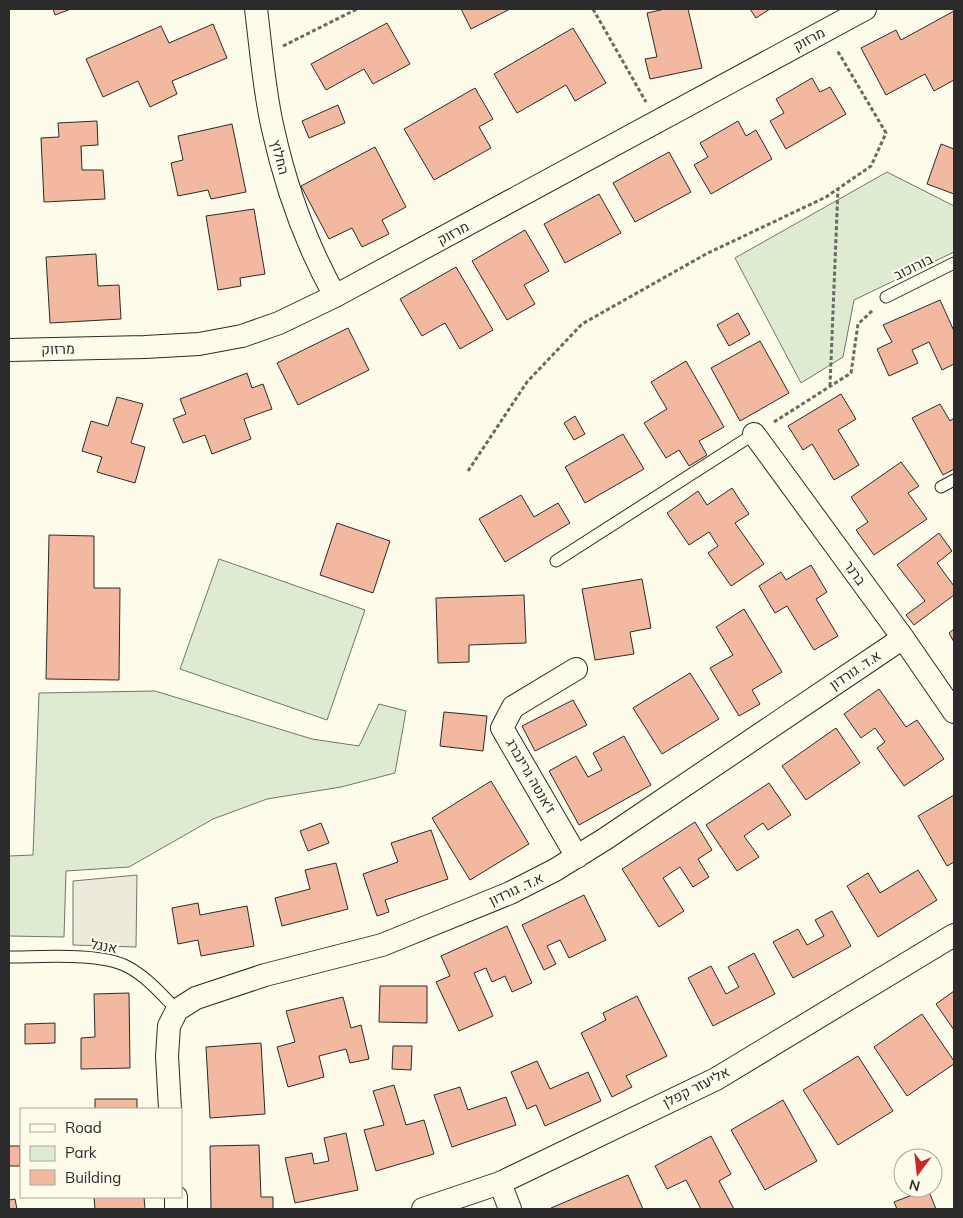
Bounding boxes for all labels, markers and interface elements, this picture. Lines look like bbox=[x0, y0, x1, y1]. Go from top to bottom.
street label: מרזוק bbox=[790, 23, 828, 55]
street label: החלוץ bbox=[267, 138, 293, 176]
street label: מרזוק bbox=[434, 217, 472, 249]
street label: בורוכוב bbox=[890, 250, 936, 284]
street label: מרזוק bbox=[41, 340, 75, 358]
street label: ברנר bbox=[840, 557, 870, 589]
street label: א.ד. גורדון bbox=[826, 646, 884, 694]
street label: ז'אנטה גרינברג bbox=[502, 735, 560, 817]
street label: א.ד. גורדון bbox=[486, 869, 546, 909]
street label: אנגל bbox=[89, 935, 119, 957]
street label: אליעזר קפלן bbox=[660, 1062, 732, 1112]
legend bbox=[20, 1108, 182, 1198]
text: Road bbox=[65, 1118, 102, 1137]
text: Park bbox=[65, 1143, 97, 1162]
north arrow bbox=[893, 1148, 943, 1198]
text: Building bbox=[65, 1168, 121, 1187]
text: N bbox=[907, 1175, 922, 1196]

